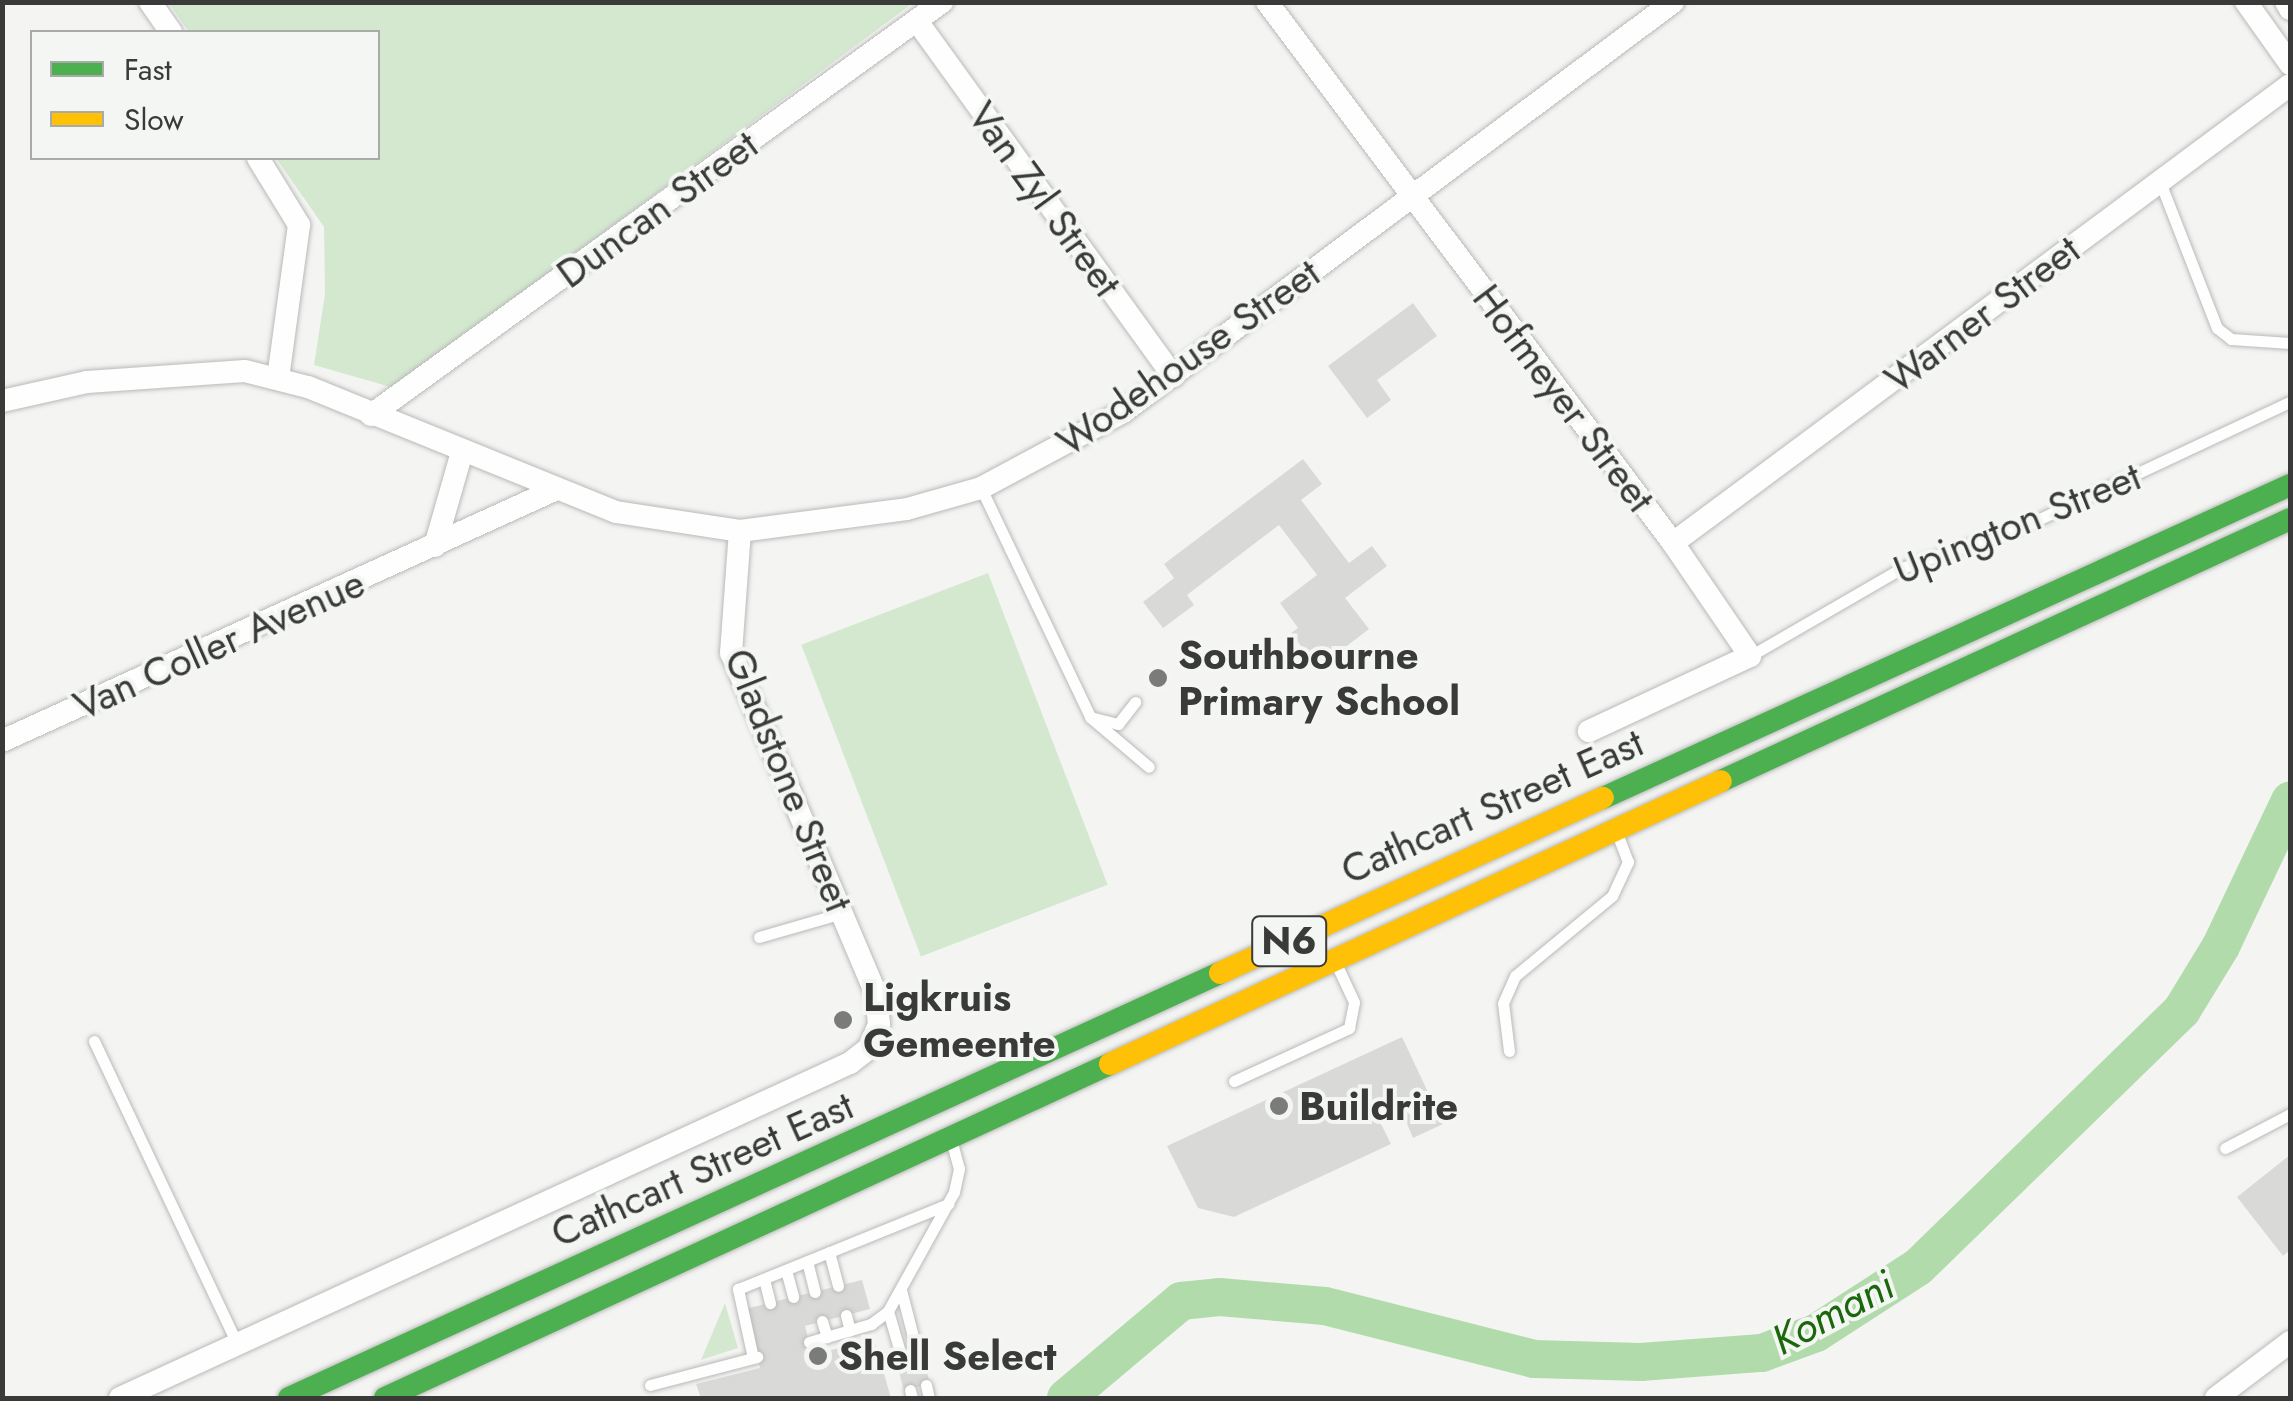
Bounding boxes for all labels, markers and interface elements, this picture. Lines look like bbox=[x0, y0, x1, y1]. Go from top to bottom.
legend bbox=[30, 30, 380, 160]
text: Fast bbox=[124, 48, 172, 91]
street label: Van Zyl Street bbox=[958, 92, 1132, 306]
text: Slow bbox=[124, 98, 184, 141]
street label: Duncan Street bbox=[547, 120, 767, 298]
street label: Warner Street bbox=[1875, 225, 2089, 403]
street label: Wodehouse Street bbox=[1047, 249, 1329, 465]
street label: Hofmeyer Street bbox=[1463, 275, 1665, 521]
street label: Upington Street bbox=[1887, 452, 2147, 594]
street label: Van Coller Avenue bbox=[66, 558, 372, 730]
place label: Southbourne Primary School bbox=[1178, 631, 1460, 725]
street label: Gladstone Street bbox=[715, 642, 863, 918]
marker: Southbourne Primary School bbox=[1147, 667, 1169, 689]
street label: Cathcart Street East bbox=[1334, 718, 1650, 894]
road number: N6 bbox=[1249, 908, 1329, 974]
place label: Ligkruis Gemeente bbox=[863, 973, 1056, 1067]
marker: Ligkruis Gemeente bbox=[832, 1009, 854, 1031]
street label: Cathcart Street East bbox=[544, 1081, 860, 1257]
place label: Buildrite bbox=[1299, 1082, 1458, 1130]
marker: Buildrite bbox=[1268, 1095, 1290, 1117]
water label: Komani bbox=[1763, 1260, 1903, 1366]
place label: Shell Select bbox=[838, 1332, 1056, 1380]
marker: Shell Select bbox=[807, 1345, 829, 1367]

